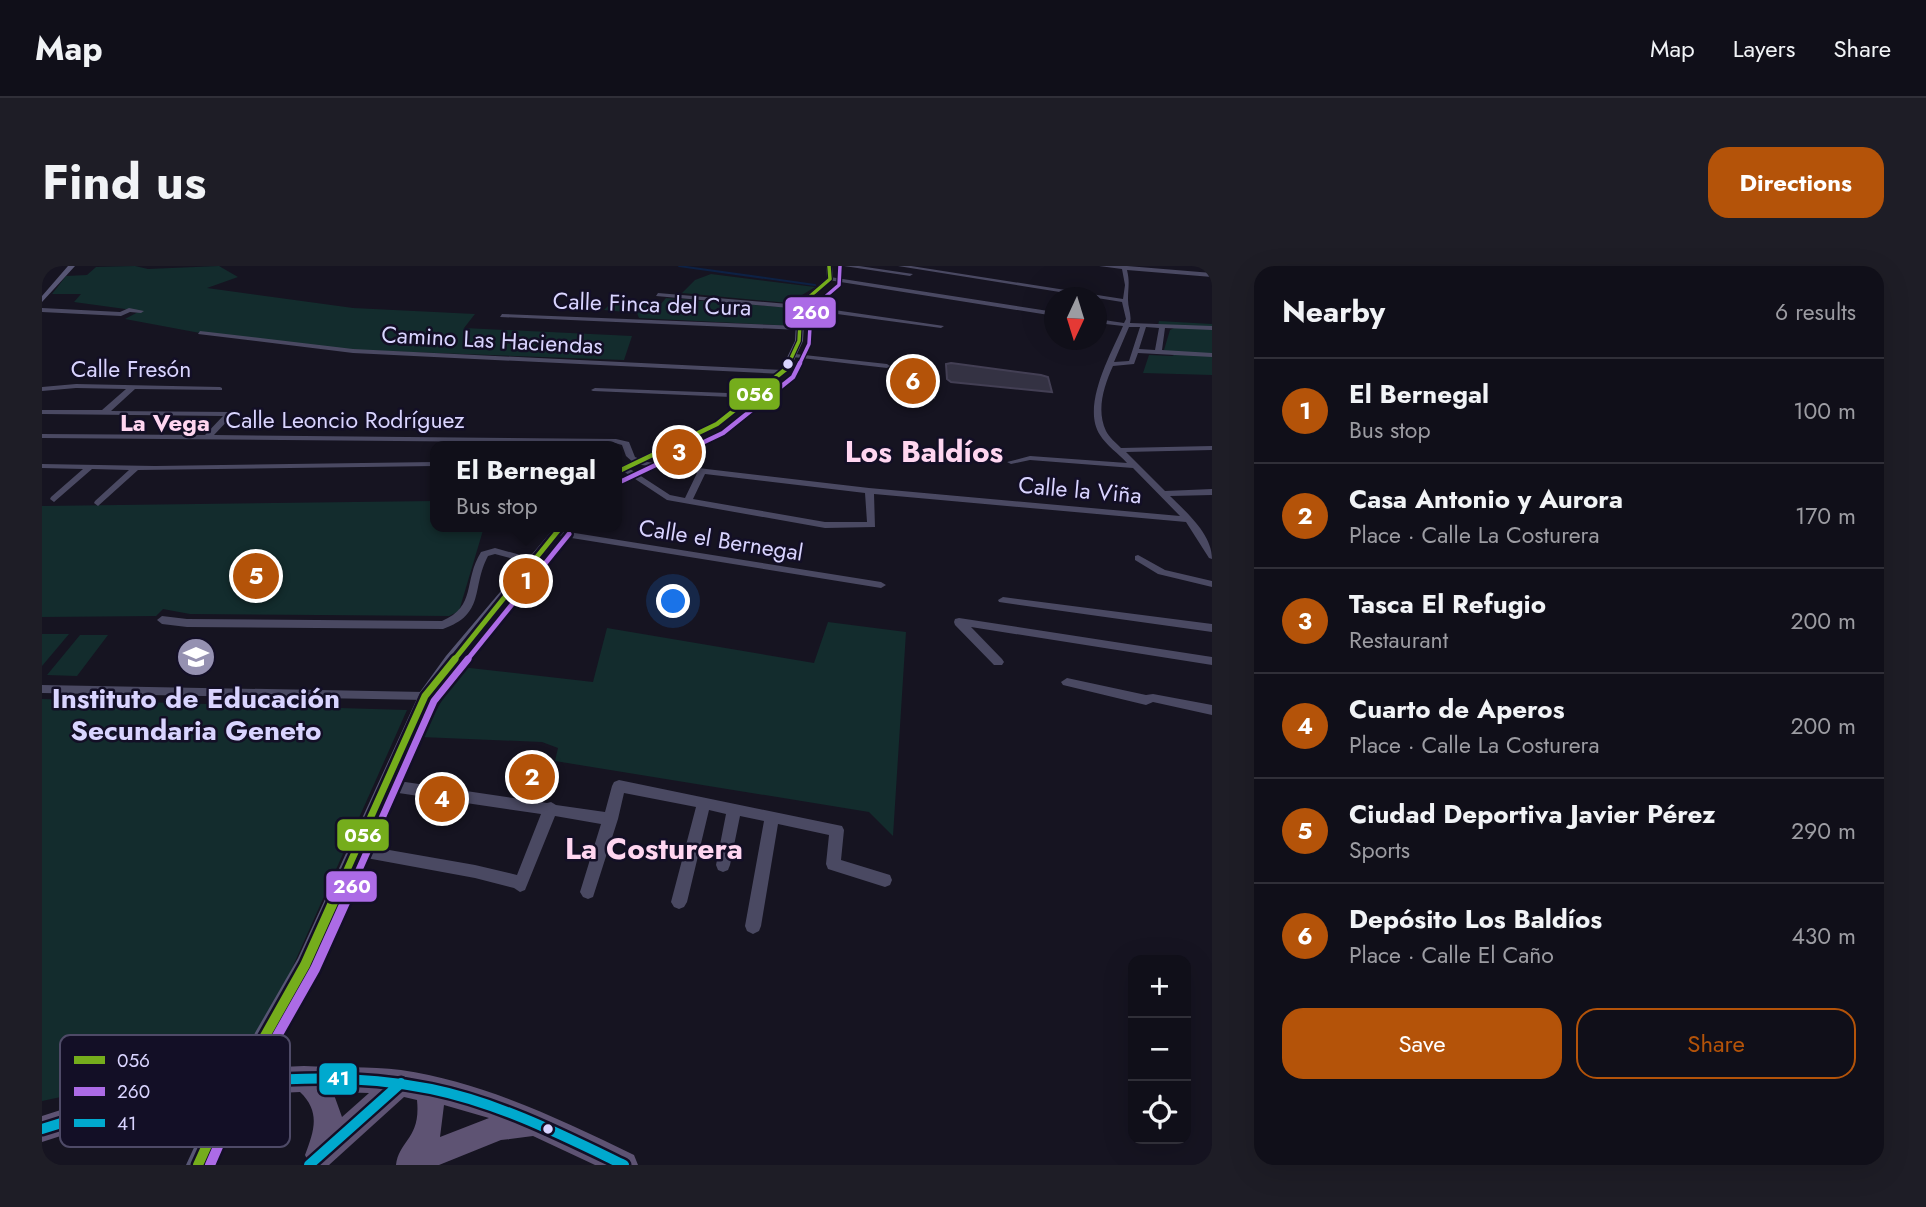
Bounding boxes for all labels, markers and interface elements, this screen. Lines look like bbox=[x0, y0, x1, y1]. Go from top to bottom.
text: Map bbox=[35, 25, 103, 72]
text: Map bbox=[1650, 31, 1695, 66]
text: Layers bbox=[1733, 31, 1795, 66]
text: Share bbox=[1833, 31, 1891, 66]
text: Find us bbox=[42, 147, 206, 217]
button: Directions bbox=[1708, 147, 1884, 218]
street label: Calle Finca del Cura bbox=[552, 284, 752, 324]
north arrow bbox=[1044, 287, 1107, 350]
text: Nearby bbox=[1282, 290, 1385, 333]
text: 6 results bbox=[1775, 295, 1856, 329]
line badge: 260 bbox=[784, 296, 837, 329]
text: 260 bbox=[792, 299, 830, 326]
street label: Camino Las Haciendas bbox=[380, 317, 604, 363]
street label: Calle Fresón bbox=[71, 352, 191, 386]
pin: 6 bbox=[890, 355, 936, 407]
unlabelled marker bbox=[781, 357, 795, 371]
text: El Bernegal bbox=[1349, 375, 1489, 413]
line badge: 056 bbox=[728, 377, 781, 411]
text: 056 bbox=[736, 381, 774, 408]
text: 1 bbox=[1299, 394, 1311, 428]
text: 100 m bbox=[1793, 394, 1856, 428]
street label: Calle Leoncio Rodríguez bbox=[225, 403, 465, 437]
district label: La Vega bbox=[120, 405, 210, 440]
text: Bus stop bbox=[1349, 413, 1431, 447]
pin: 3 bbox=[656, 426, 702, 478]
district label: Los Baldíos bbox=[845, 430, 1003, 473]
popup bbox=[430, 441, 622, 532]
text: El Bernegal bbox=[456, 451, 596, 489]
street label: Calle la Viña bbox=[1017, 468, 1143, 512]
text: Casa Antonio y Aurora bbox=[1349, 480, 1623, 518]
text: Bus stop bbox=[456, 489, 538, 523]
text: 2 bbox=[1297, 499, 1313, 533]
text: 170 m bbox=[1795, 499, 1856, 533]
street label: Calle el Bernegal bbox=[636, 510, 806, 570]
text: Place · Calle La Costurera bbox=[1349, 518, 1599, 552]
pin: 5 bbox=[233, 550, 279, 602]
pin: 1 bbox=[503, 555, 549, 607]
your location bbox=[656, 584, 690, 618]
text: Tasca El Refugio bbox=[1349, 585, 1546, 623]
text: 3 bbox=[1298, 604, 1312, 638]
text: 200 m bbox=[1790, 604, 1856, 638]
text: Restaurant bbox=[1349, 623, 1448, 657]
school or university icon: Instituto de Educación Secundaria Geneto bbox=[175, 636, 217, 678]
place label: Instituto de Educación Secundaria Geneto bbox=[52, 678, 340, 751]
text: Cuarto de Aperos bbox=[1349, 690, 1565, 728]
text: 4 bbox=[1297, 709, 1313, 743]
text: 200 m bbox=[1790, 709, 1856, 743]
text: Place · Calle La Costurera bbox=[1349, 728, 1599, 762]
pin: 2 bbox=[509, 751, 555, 803]
pin: 4 bbox=[419, 773, 465, 825]
text: Ciudad Deportiva Javier Pérez bbox=[1349, 795, 1716, 833]
text: 5 bbox=[1298, 814, 1312, 848]
text: 290 m bbox=[1791, 814, 1856, 848]
line badge: 056 bbox=[336, 818, 390, 852]
text: 056 bbox=[344, 822, 382, 849]
district label: La Costurera bbox=[565, 827, 743, 870]
text: Sports bbox=[1349, 833, 1410, 867]
line badge: 260 bbox=[325, 870, 378, 903]
text: 260 bbox=[333, 873, 371, 900]
text: Depósito Los Baldíos bbox=[1349, 900, 1602, 938]
text: 6 bbox=[1297, 919, 1313, 953]
text: 430 m bbox=[1791, 919, 1856, 953]
text: Place · Calle El Caño bbox=[1349, 938, 1554, 972]
map controls bbox=[1128, 955, 1191, 1144]
button: + bbox=[1128, 955, 1191, 1018]
button: Save bbox=[1282, 1008, 1562, 1079]
button: Share bbox=[1576, 1008, 1856, 1079]
button: − bbox=[1128, 1018, 1191, 1081]
legend bbox=[60, 1035, 290, 1147]
text: 056 bbox=[117, 1047, 150, 1074]
line badge: 41 bbox=[318, 1062, 358, 1096]
text: 41 bbox=[327, 1065, 349, 1092]
text: 260 bbox=[117, 1078, 150, 1105]
button: locate bbox=[1128, 1081, 1191, 1144]
text: 41 bbox=[117, 1110, 137, 1137]
unlabelled marker bbox=[541, 1122, 555, 1136]

